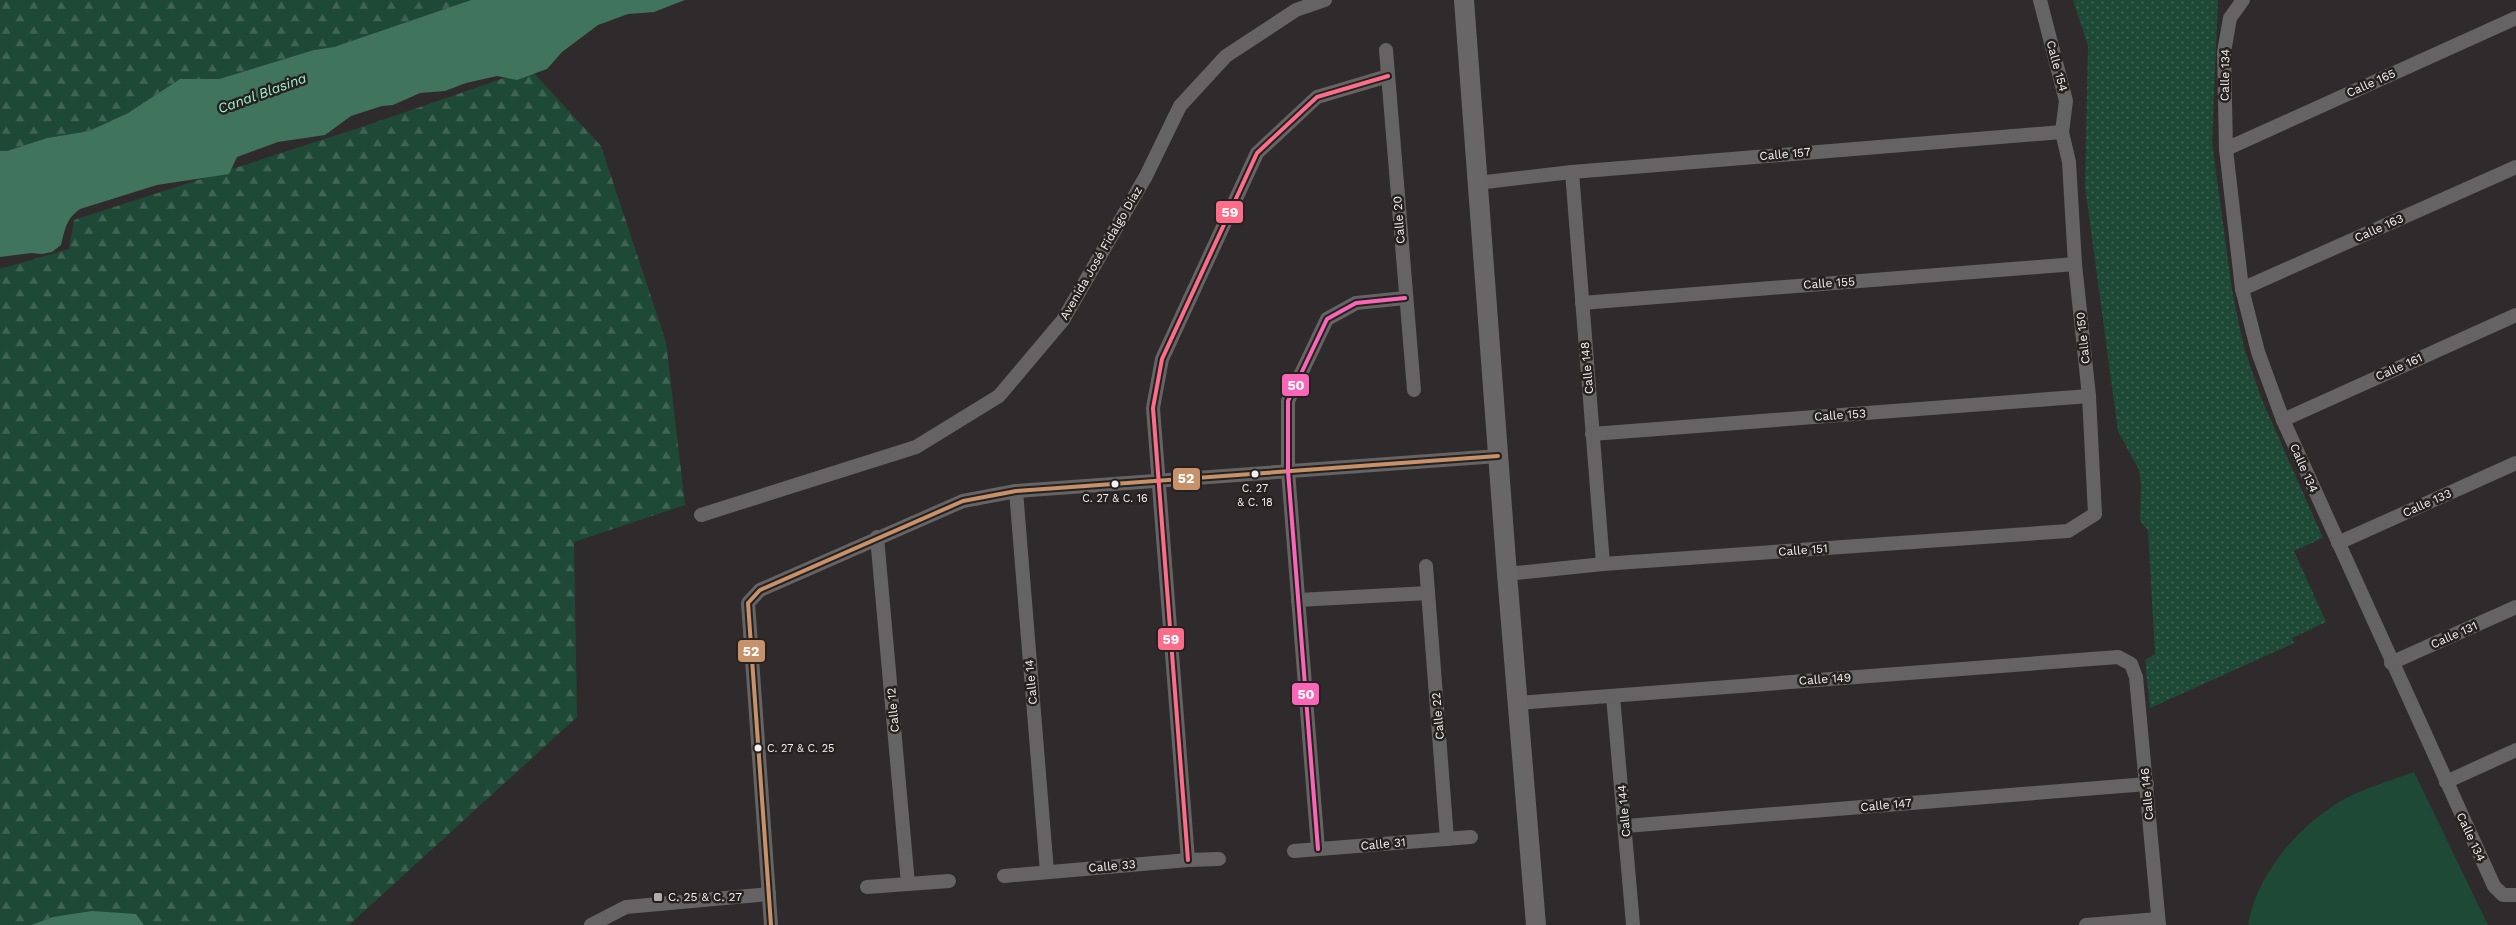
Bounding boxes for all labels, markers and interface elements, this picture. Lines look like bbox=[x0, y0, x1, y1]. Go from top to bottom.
street label: Calle 154 bbox=[2043, 39, 2071, 93]
street label: Calle 134 bbox=[2218, 49, 2232, 101]
street label: Calle 165 bbox=[2344, 66, 2398, 100]
water label: Canal Blasina bbox=[216, 69, 309, 116]
street label: Calle 157 bbox=[1759, 145, 1812, 163]
street label: Avenida José Fidalgo Díaz bbox=[1057, 184, 1145, 322]
street label: Calle 20 bbox=[1390, 196, 1408, 244]
line badge: 59 bbox=[1215, 200, 1244, 224]
text: 59 bbox=[1222, 204, 1238, 220]
street label: Calle 163 bbox=[2352, 211, 2406, 245]
street label: Calle 155 bbox=[1803, 274, 1855, 292]
street label: Calle 150 bbox=[2073, 311, 2093, 365]
street label: Calle 148 bbox=[1578, 341, 1596, 395]
street label: Calle 161 bbox=[2373, 350, 2425, 384]
line badge: 50 bbox=[1281, 373, 1310, 397]
text: 50 bbox=[1287, 377, 1305, 393]
street label: Calle 153 bbox=[1814, 406, 1866, 424]
street label: Calle 134 bbox=[2287, 441, 2321, 495]
line badge: 52 bbox=[1172, 467, 1201, 491]
marker: C. 27 & C. 18 bbox=[1250, 469, 1260, 479]
text: 52 bbox=[1178, 470, 1194, 486]
marker: C. 27 & C. 16 bbox=[1110, 479, 1120, 489]
place label: C. 27 & C. 18 bbox=[1237, 482, 1273, 509]
street label: Calle 133 bbox=[2400, 486, 2454, 520]
place label: C. 27 & C. 16 bbox=[1082, 492, 1148, 505]
street label: Calle 151 bbox=[1778, 541, 1828, 559]
street label: Calle 131 bbox=[2429, 619, 2479, 651]
line badge: 59 bbox=[1157, 627, 1185, 651]
text: 59 bbox=[1163, 631, 1179, 647]
line badge: 52 bbox=[737, 639, 766, 663]
text: 52 bbox=[743, 643, 759, 659]
street label: Calle 14 bbox=[1022, 659, 1040, 705]
street label: Calle 149 bbox=[1798, 670, 1852, 688]
line badge: 50 bbox=[1291, 682, 1320, 706]
text: 50 bbox=[1297, 686, 1315, 702]
street label: Calle 12 bbox=[884, 687, 902, 733]
street label: Calle 22 bbox=[1429, 692, 1447, 740]
place label: C. 27 & C. 25 bbox=[767, 742, 834, 755]
marker: C. 27 & C. 25 bbox=[753, 743, 763, 753]
street label: Calle 146 bbox=[2138, 767, 2156, 821]
street label: Calle 144 bbox=[1615, 784, 1633, 838]
street label: Calle 147 bbox=[1860, 796, 1912, 814]
street label: Calle 134 bbox=[2454, 810, 2488, 864]
street label: Calle 31 bbox=[1360, 835, 1406, 853]
street label: Calle 33 bbox=[1088, 857, 1136, 875]
place label: C. 25 & C. 27 bbox=[668, 890, 742, 904]
marker: C. 25 & C. 27 bbox=[652, 891, 664, 903]

